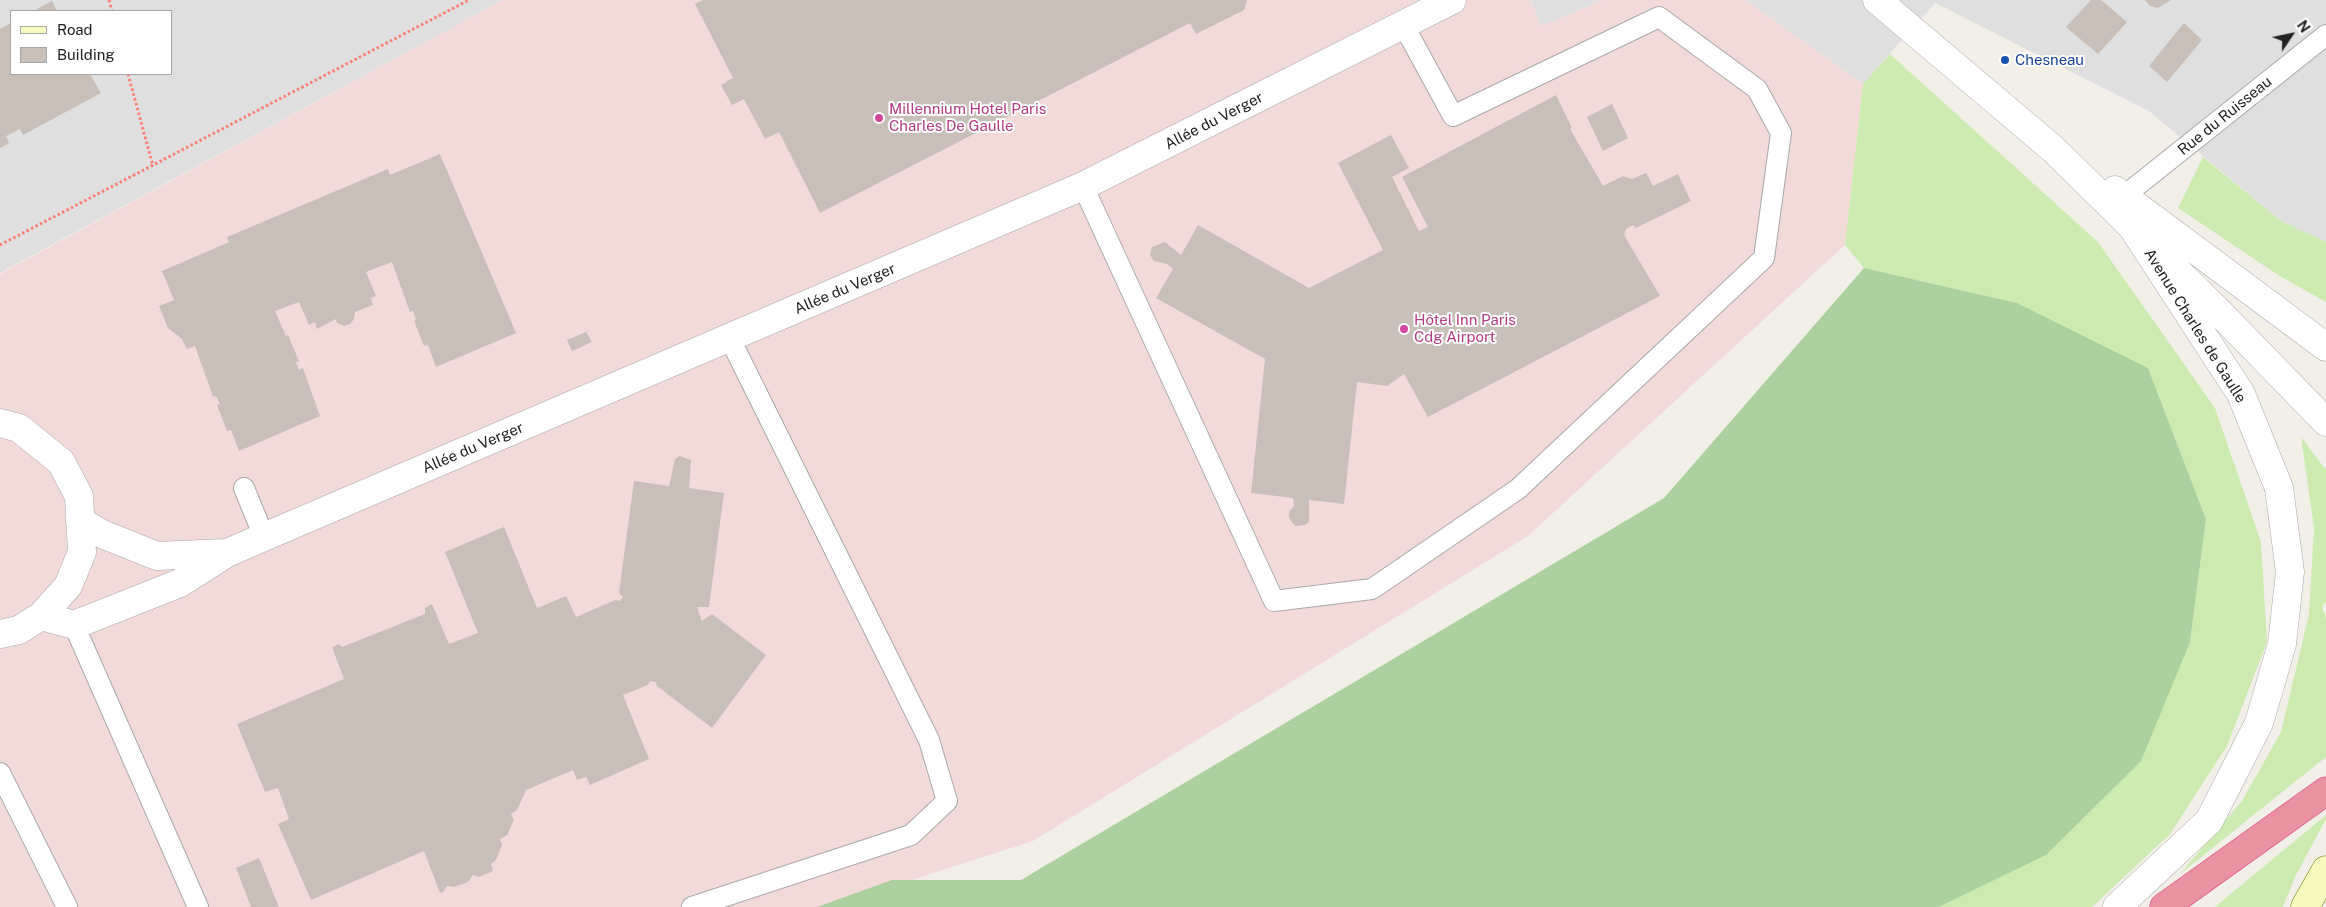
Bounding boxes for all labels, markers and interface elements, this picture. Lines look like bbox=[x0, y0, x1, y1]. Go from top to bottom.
legend bbox=[10, 10, 172, 75]
north arrow bbox=[2266, 10, 2316, 60]
text: N bbox=[2294, 18, 2313, 36]
text: Road bbox=[57, 21, 93, 38]
text: Building bbox=[57, 46, 115, 63]
place label: Chesneau bbox=[2015, 51, 2084, 69]
marker: Chesneau bbox=[1999, 54, 2011, 66]
street label: Rue du Ruisseau bbox=[2175, 73, 2275, 159]
street label: Allée du Verger bbox=[1162, 88, 1266, 154]
place label: Millennium Hotel Paris Charles De Gaulle bbox=[889, 100, 1046, 135]
marker: Millennium Hotel Paris Charles De Gaulle bbox=[873, 112, 885, 124]
street label: Avenue Charles de Gaulle bbox=[2140, 246, 2250, 406]
street label: Allée du Verger bbox=[792, 260, 898, 318]
place label: Hôtel Inn Paris Cdg Airport bbox=[1414, 311, 1516, 346]
marker: Hôtel Inn Paris Cdg Airport bbox=[1398, 323, 1410, 335]
street label: Allée du Verger bbox=[420, 419, 526, 477]

